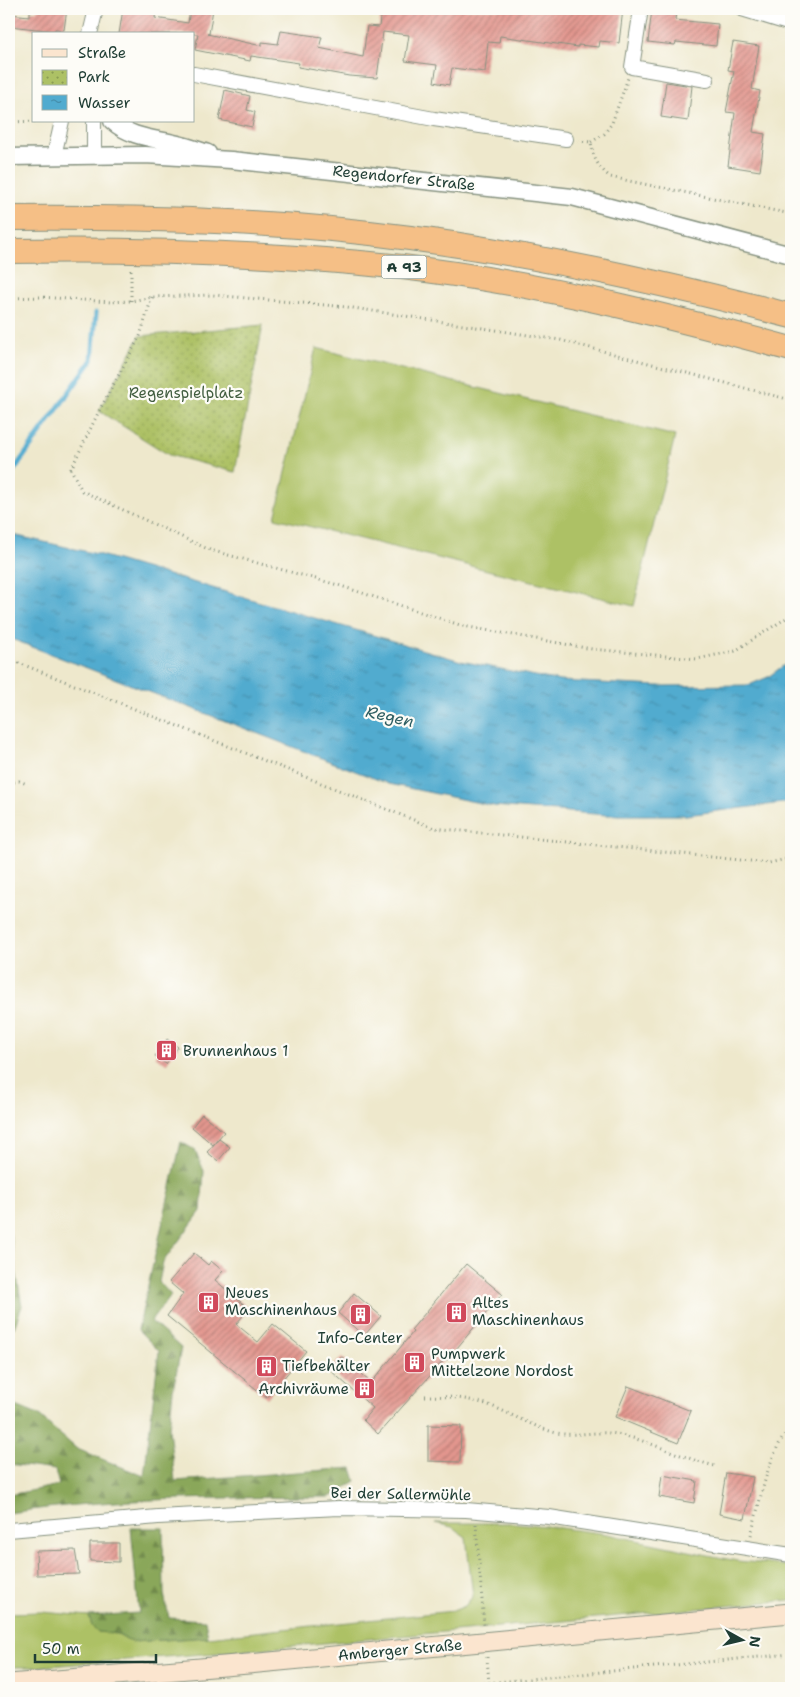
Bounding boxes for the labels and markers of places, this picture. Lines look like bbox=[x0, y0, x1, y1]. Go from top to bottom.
building icon: Brunnenhaus 1 bbox=[155, 1039, 179, 1063]
place label: Brunnenhaus 1 bbox=[183, 1041, 288, 1061]
place label: Neues Maschinenhaus bbox=[225, 1283, 337, 1320]
building icon: Neues Maschinenhaus bbox=[197, 1290, 221, 1314]
place label: Altes Maschinenhaus bbox=[472, 1293, 584, 1330]
building icon: Altes Maschinenhaus bbox=[444, 1300, 468, 1324]
building icon: Info-Center bbox=[348, 1303, 372, 1327]
place label: Info-Center bbox=[317, 1328, 403, 1348]
place label: Pumpwerk Mittelzone Nordost bbox=[431, 1344, 574, 1381]
building icon: Pumpwerk Mittelzone Nordost bbox=[403, 1351, 427, 1375]
building icon: Tiefbehälter bbox=[254, 1354, 278, 1378]
place label: Tiefbehälter bbox=[282, 1356, 370, 1376]
building icon: Archivräume bbox=[353, 1377, 377, 1401]
place label: Archivräume bbox=[258, 1379, 349, 1399]

